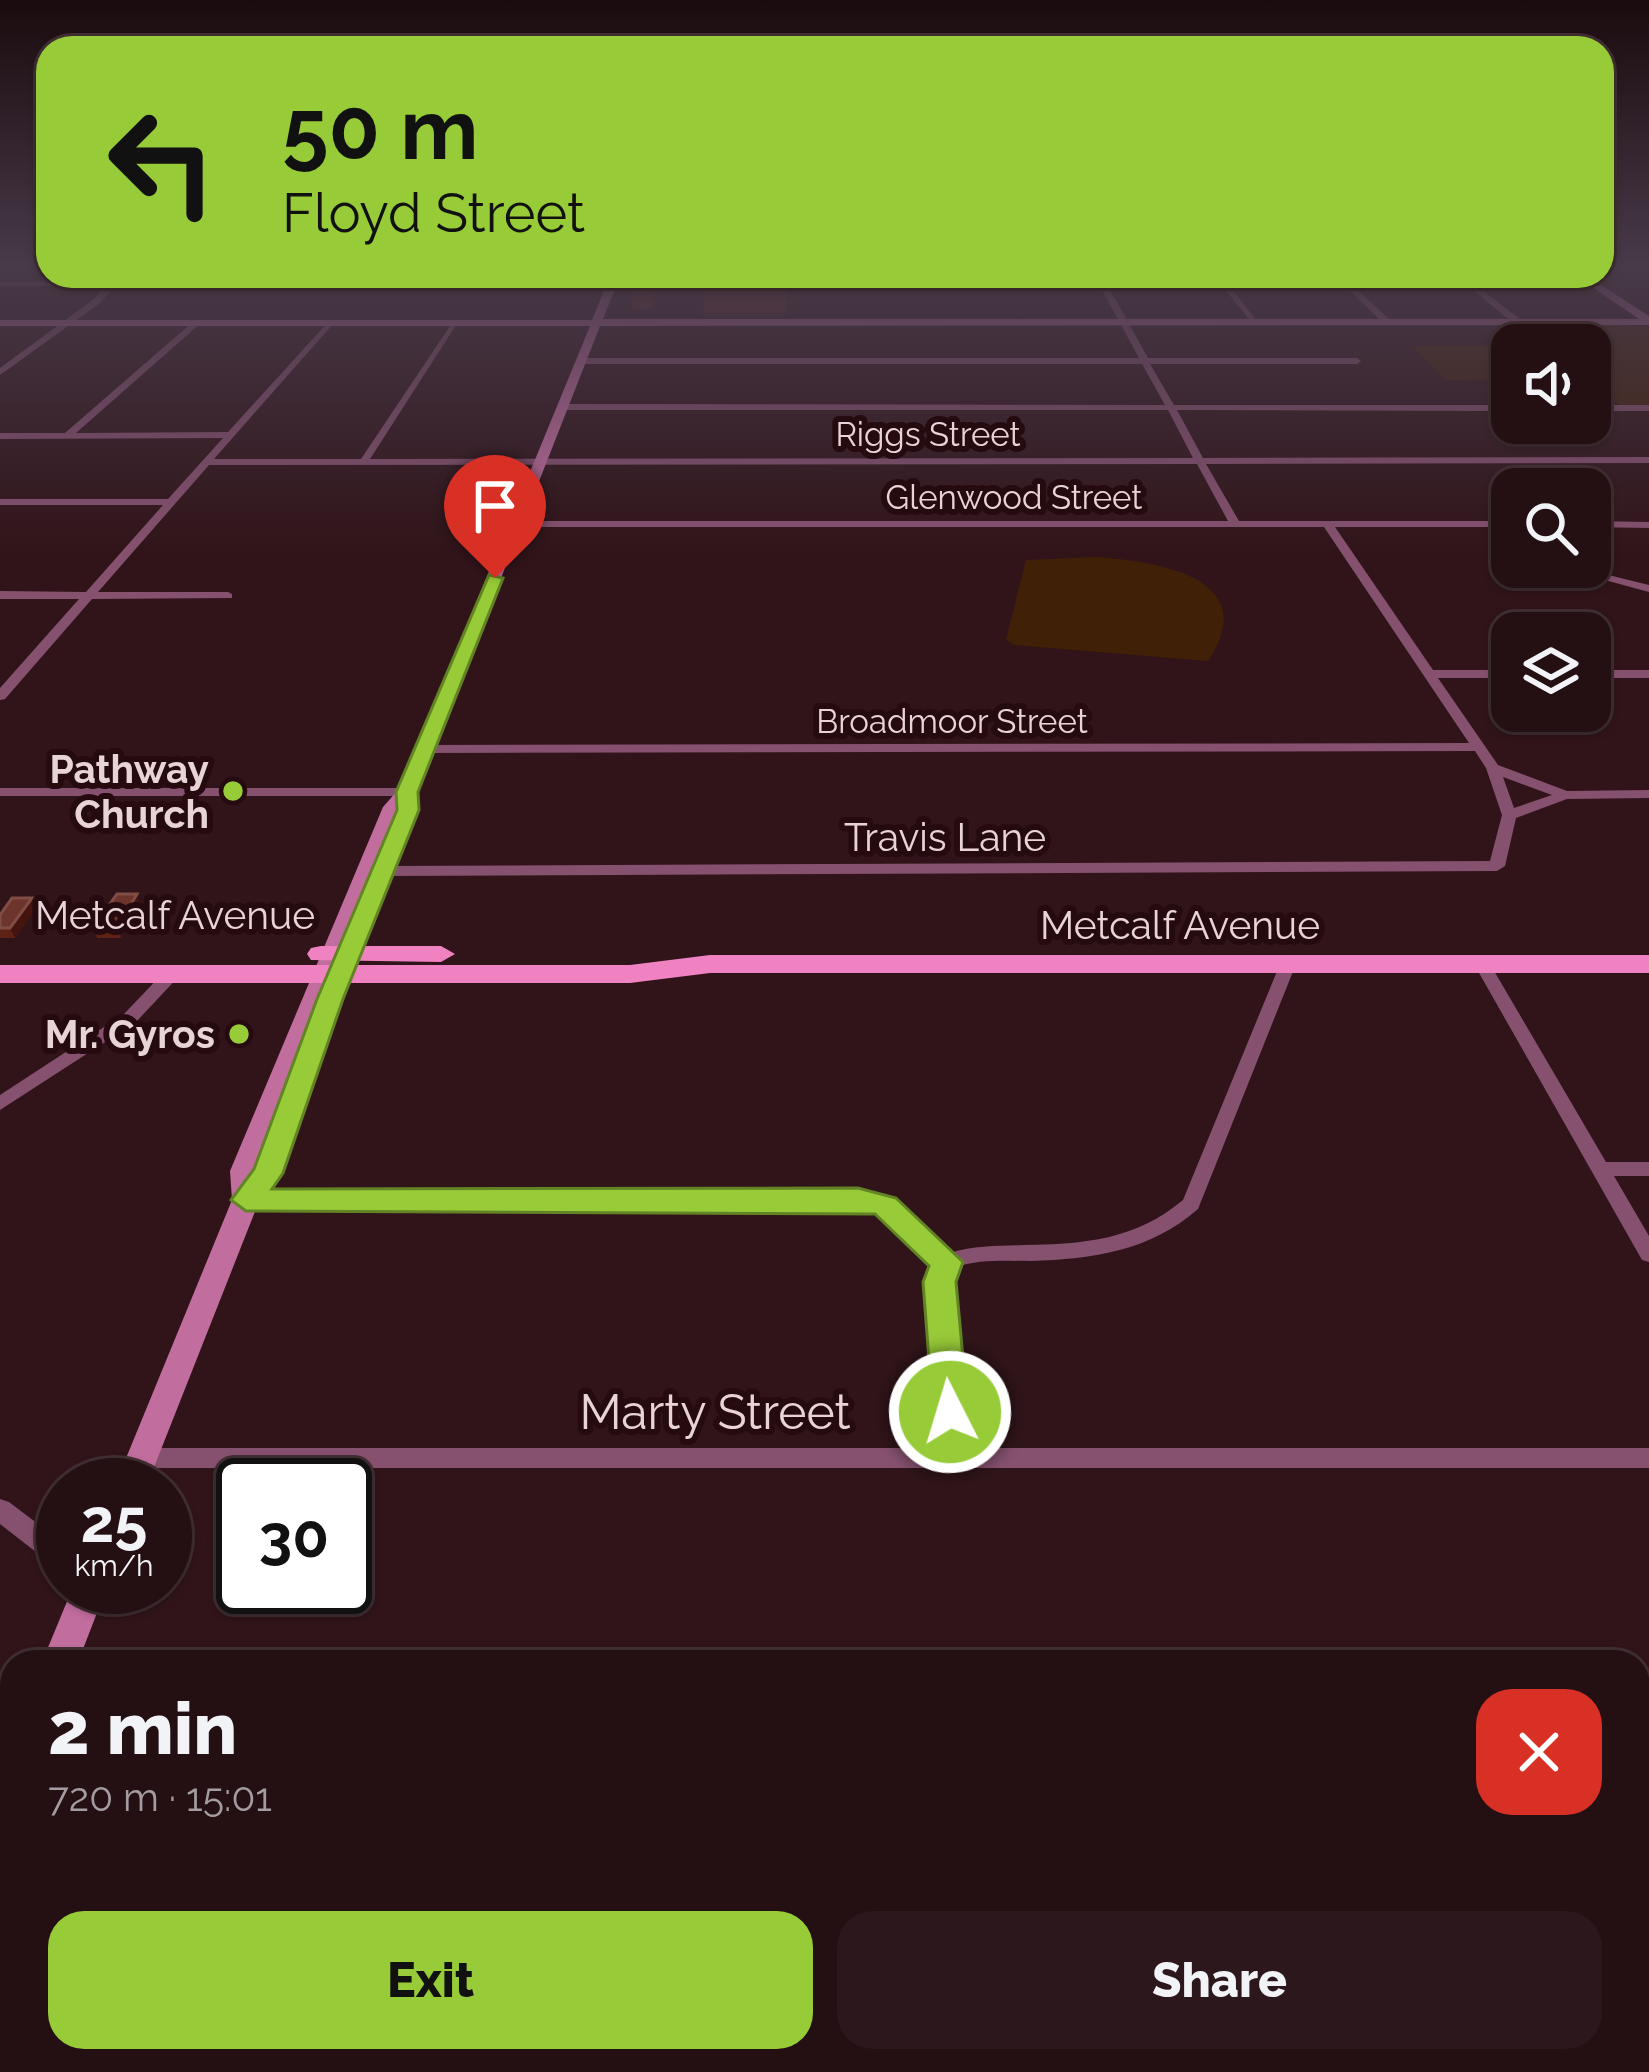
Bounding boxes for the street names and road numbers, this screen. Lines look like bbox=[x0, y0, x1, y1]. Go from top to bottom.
street label: Riggs Street bbox=[835, 415, 1021, 454]
street label: Glenwood Street bbox=[886, 478, 1142, 517]
street label: Broadmoor Street bbox=[816, 702, 1088, 741]
street label: Travis Lane bbox=[844, 814, 1046, 860]
street label: Metcalf Avenue bbox=[35, 892, 315, 938]
street label: Metcalf Avenue bbox=[1040, 902, 1320, 948]
street label: Marty Street bbox=[580, 1384, 850, 1440]

